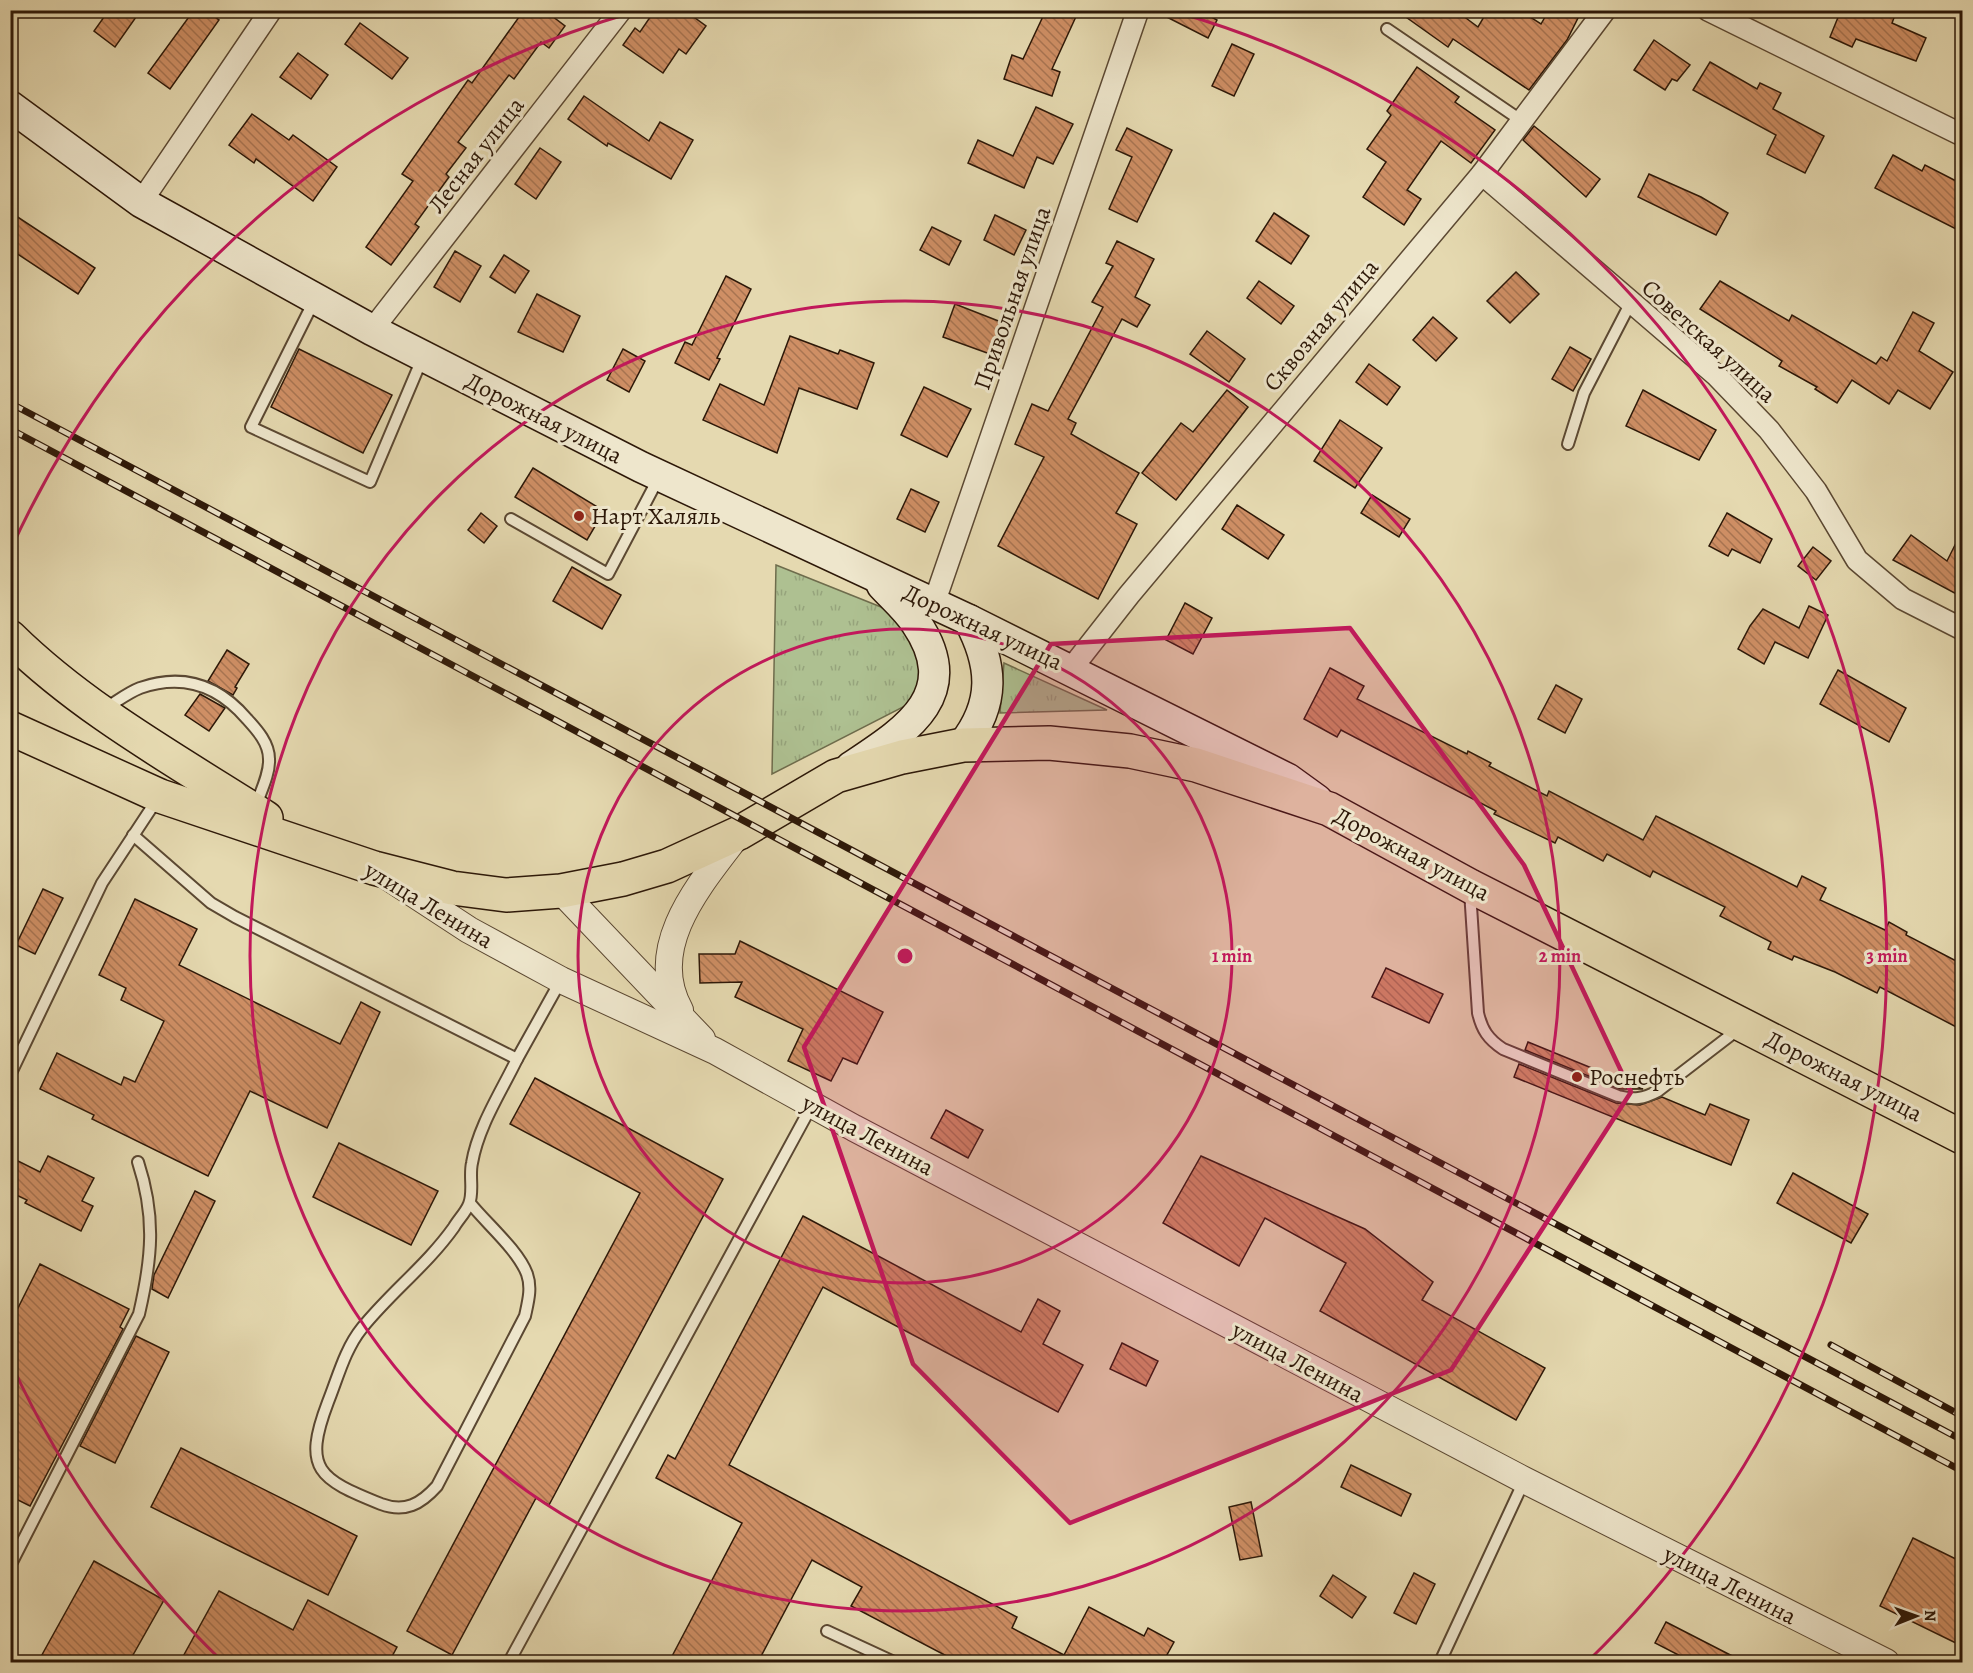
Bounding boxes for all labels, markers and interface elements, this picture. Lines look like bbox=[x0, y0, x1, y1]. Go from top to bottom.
street label: Лесная улица bbox=[421, 90, 531, 220]
street label: Привольная улица bbox=[966, 202, 1058, 394]
street label: Сквозная улица bbox=[1256, 252, 1386, 398]
street label: Советская улица bbox=[1635, 272, 1783, 410]
street label: Дорожная улица bbox=[460, 365, 628, 471]
place label: Нарт Халяль bbox=[591, 500, 721, 532]
marker: Нарт Халяль bbox=[572, 509, 586, 523]
street label: Дорожная улица bbox=[898, 576, 1068, 678]
street label: Дорожная улица bbox=[1328, 799, 1496, 909]
street label: улица Ленина bbox=[358, 853, 499, 956]
text: 1 min bbox=[1212, 944, 1252, 968]
text: 2 min bbox=[1539, 944, 1581, 968]
text: 3 min bbox=[1866, 944, 1908, 968]
centre of rings bbox=[895, 946, 915, 966]
street label: Дорожная улица bbox=[1760, 1023, 1928, 1129]
place label: Роснефть bbox=[1589, 1061, 1685, 1093]
marker: Роснефть bbox=[1570, 1070, 1584, 1084]
street label: улица Ленина bbox=[796, 1086, 940, 1183]
street label: улица Ленина bbox=[1226, 1313, 1370, 1410]
street label: улица Ленина bbox=[1657, 1537, 1802, 1632]
north arrow bbox=[1886, 1586, 1946, 1646]
text: N bbox=[1919, 1610, 1941, 1622]

